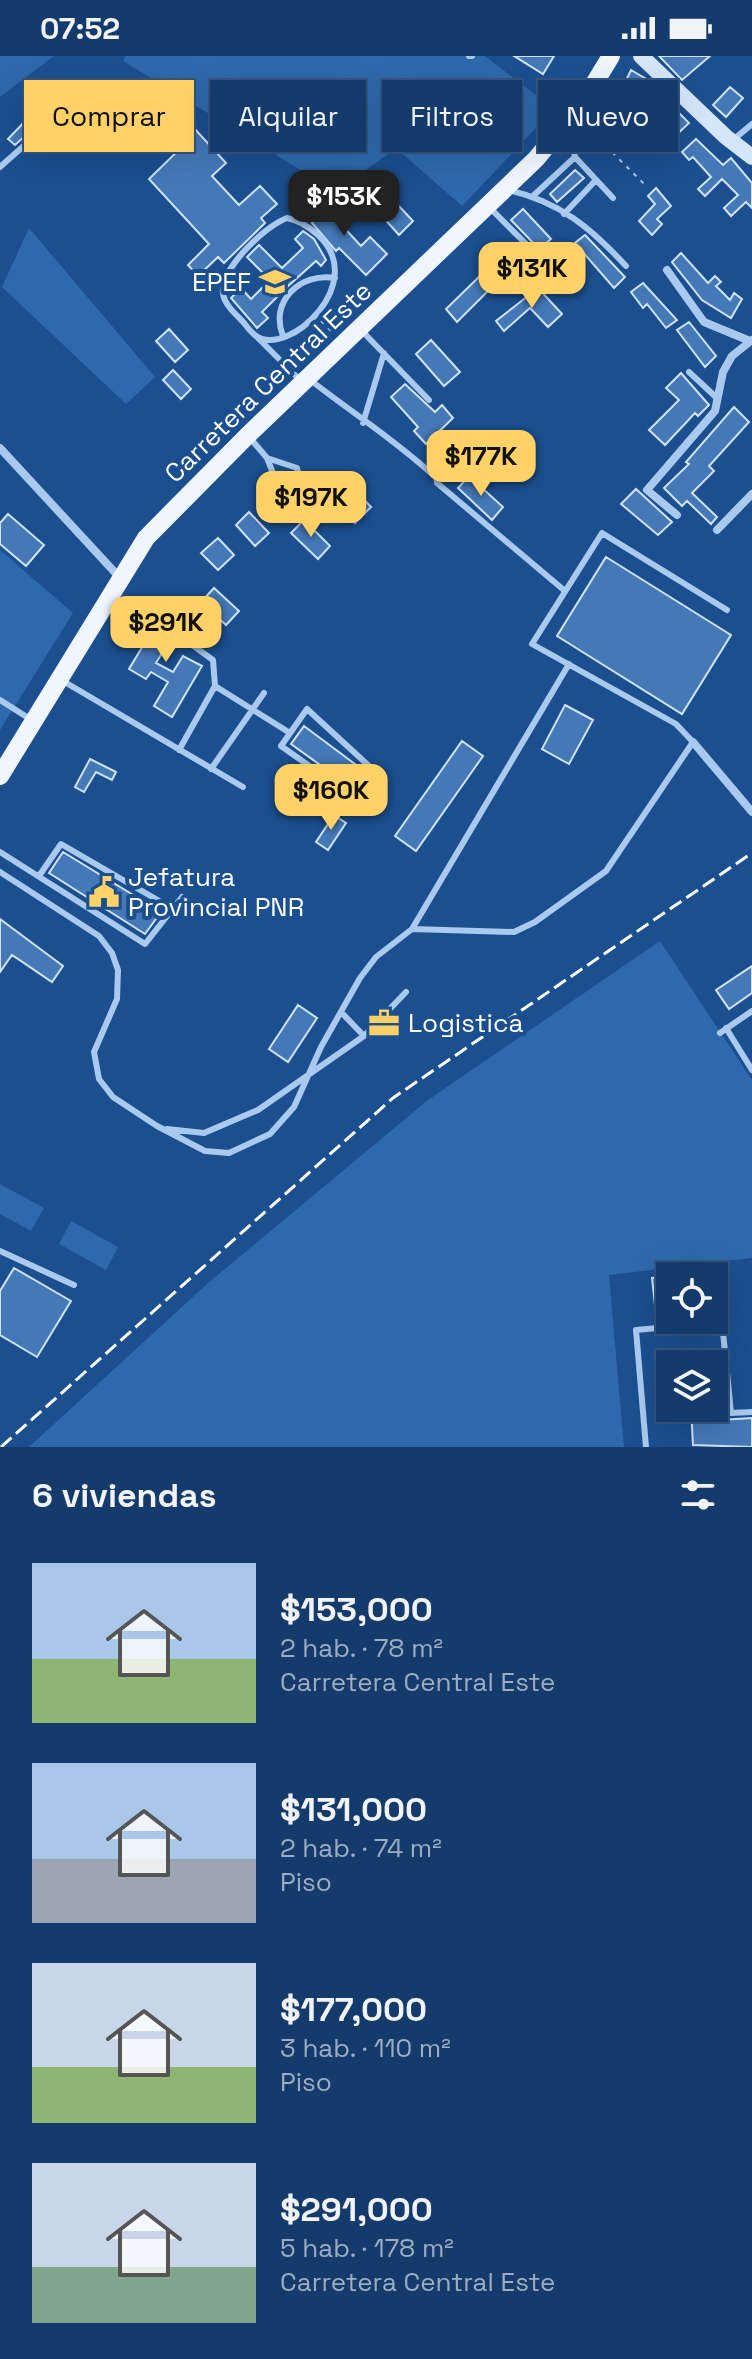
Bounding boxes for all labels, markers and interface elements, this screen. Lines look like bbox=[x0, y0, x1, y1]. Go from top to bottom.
text: 07:52 bbox=[40, 9, 120, 48]
chip: Comprar bbox=[24, 80, 194, 152]
chip: Alquilar bbox=[210, 80, 366, 152]
chip: Filtros bbox=[382, 80, 522, 152]
chip: Nuevo bbox=[538, 80, 678, 152]
pin: $153K bbox=[288, 170, 400, 238]
text: $153K bbox=[306, 179, 382, 213]
pin: $131K bbox=[476, 242, 588, 310]
text: $131K bbox=[497, 251, 567, 285]
place label: EPEF bbox=[192, 265, 251, 299]
school or university icon: EPEF bbox=[258, 265, 292, 299]
street label: Carretera Central Este bbox=[157, 274, 379, 490]
pin: $177K bbox=[425, 430, 537, 498]
text: $177K bbox=[445, 439, 517, 473]
pin: $197K bbox=[255, 471, 367, 539]
text: $197K bbox=[274, 480, 348, 514]
pin: $291K bbox=[110, 596, 222, 664]
text: $291K bbox=[128, 605, 204, 639]
pin: $160K bbox=[275, 764, 387, 832]
text: $160K bbox=[293, 773, 369, 807]
place label: Jefatura Provincial PNR bbox=[128, 860, 304, 924]
public building icon: Jefatura Provincial PNR bbox=[87, 875, 121, 909]
office icon: Logistica bbox=[367, 1006, 401, 1040]
place label: Logistica bbox=[408, 1006, 524, 1040]
map controls bbox=[656, 1262, 728, 1422]
button: locate bbox=[656, 1262, 728, 1334]
button: layers bbox=[656, 1350, 728, 1422]
icon: filters bbox=[676, 1473, 720, 1517]
text: 6 viviendas bbox=[32, 1474, 217, 1517]
text: $153,000 bbox=[280, 1588, 433, 1631]
icon: home bbox=[96, 1595, 192, 1691]
text: 2 hab. · 78 m² bbox=[280, 1631, 443, 1665]
text: Carretera Central Este bbox=[280, 1665, 555, 1699]
text: $131,000 bbox=[280, 1788, 427, 1831]
icon: home bbox=[96, 1795, 192, 1891]
text: 2 hab. · 74 m² bbox=[280, 1831, 442, 1865]
text: Piso bbox=[280, 1865, 332, 1899]
text: $177,000 bbox=[280, 1988, 427, 2031]
icon: home bbox=[96, 1995, 192, 2091]
text: 3 hab. · 110 m² bbox=[280, 2031, 451, 2065]
text: Piso bbox=[280, 2065, 332, 2099]
text: $291,000 bbox=[280, 2188, 433, 2231]
icon: home bbox=[96, 2195, 192, 2291]
text: 5 hab. · 178 m² bbox=[280, 2231, 454, 2265]
text: Carretera Central Este bbox=[280, 2265, 555, 2299]

